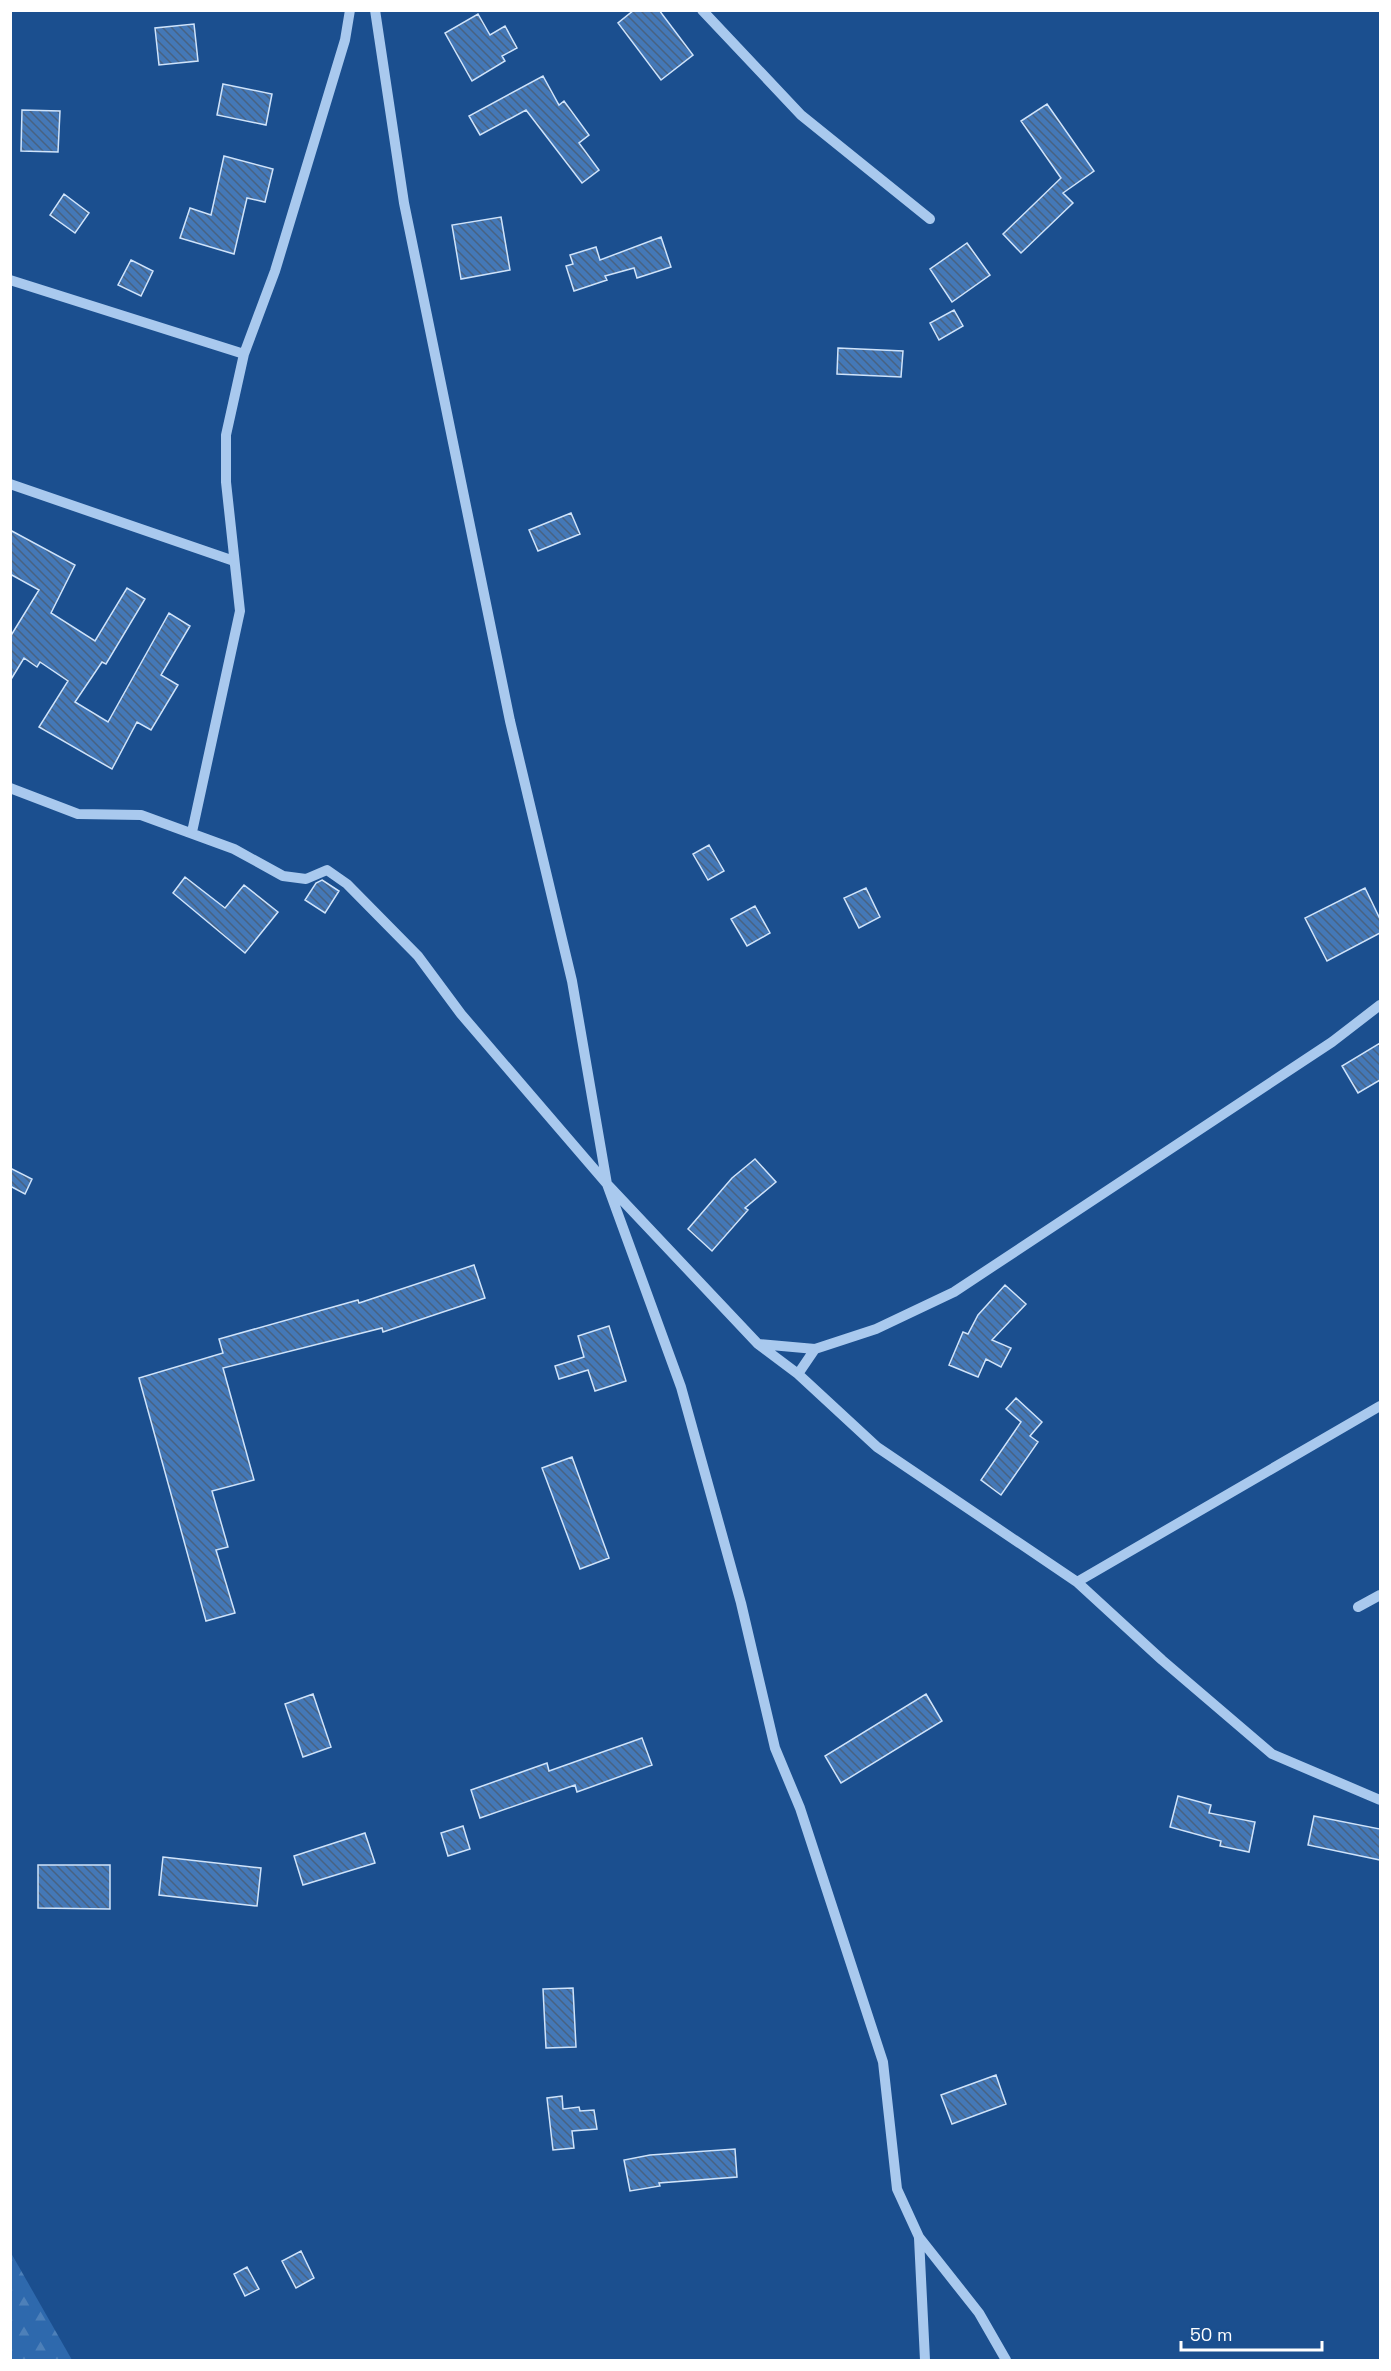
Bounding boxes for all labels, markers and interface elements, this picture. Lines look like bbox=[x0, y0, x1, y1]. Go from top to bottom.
scale bar bbox=[1181, 2314, 1322, 2352]
text: 50 m bbox=[1190, 2323, 1232, 2346]

